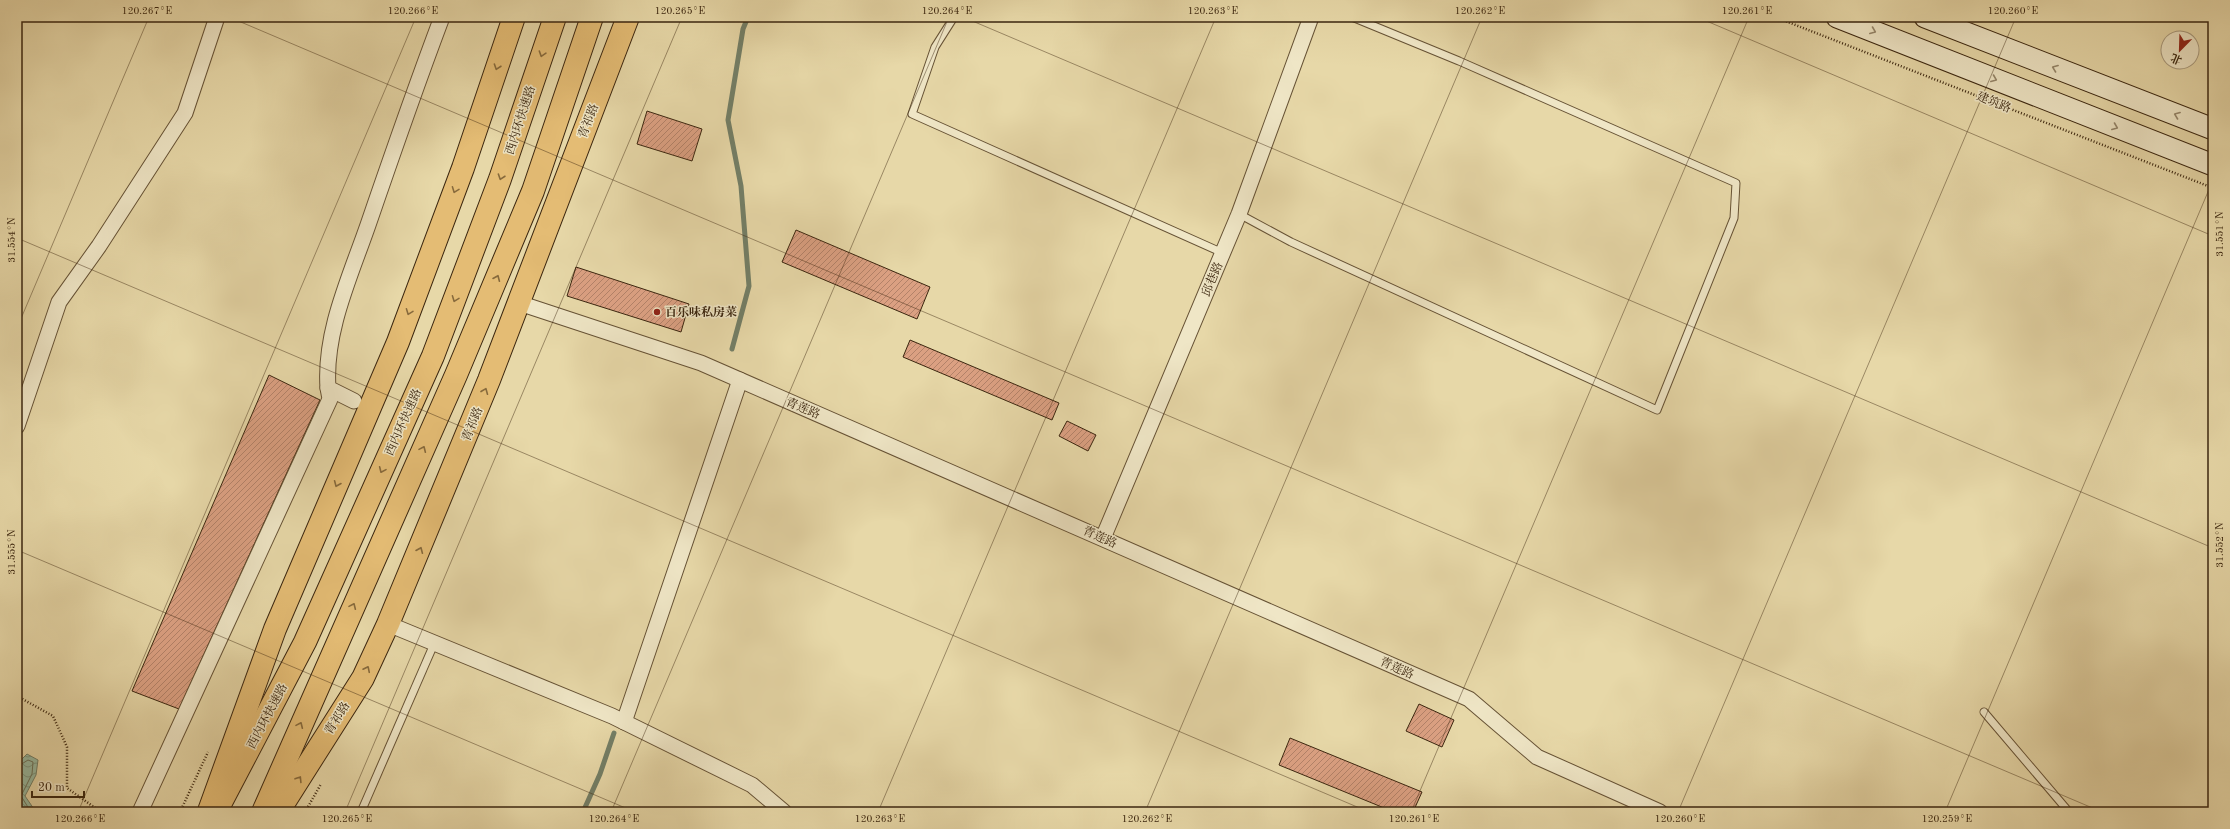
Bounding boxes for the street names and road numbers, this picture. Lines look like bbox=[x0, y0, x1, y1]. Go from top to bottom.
street label: 西内环快速路 bbox=[502, 84, 538, 156]
street label: 建筑路 bbox=[1975, 89, 2013, 115]
street label: 青祁路 bbox=[575, 102, 601, 140]
street label: 邱巷路 bbox=[1199, 260, 1225, 298]
street label: 西内环快速路 bbox=[382, 386, 424, 458]
street label: 青莲路 bbox=[784, 395, 822, 421]
street label: 青祁路 bbox=[459, 405, 485, 443]
street label: 青莲路 bbox=[1081, 523, 1119, 551]
street label: 青莲路 bbox=[1378, 654, 1416, 682]
street label: 西内环快速路 bbox=[244, 681, 290, 751]
street label: 青祁路 bbox=[322, 699, 352, 737]

